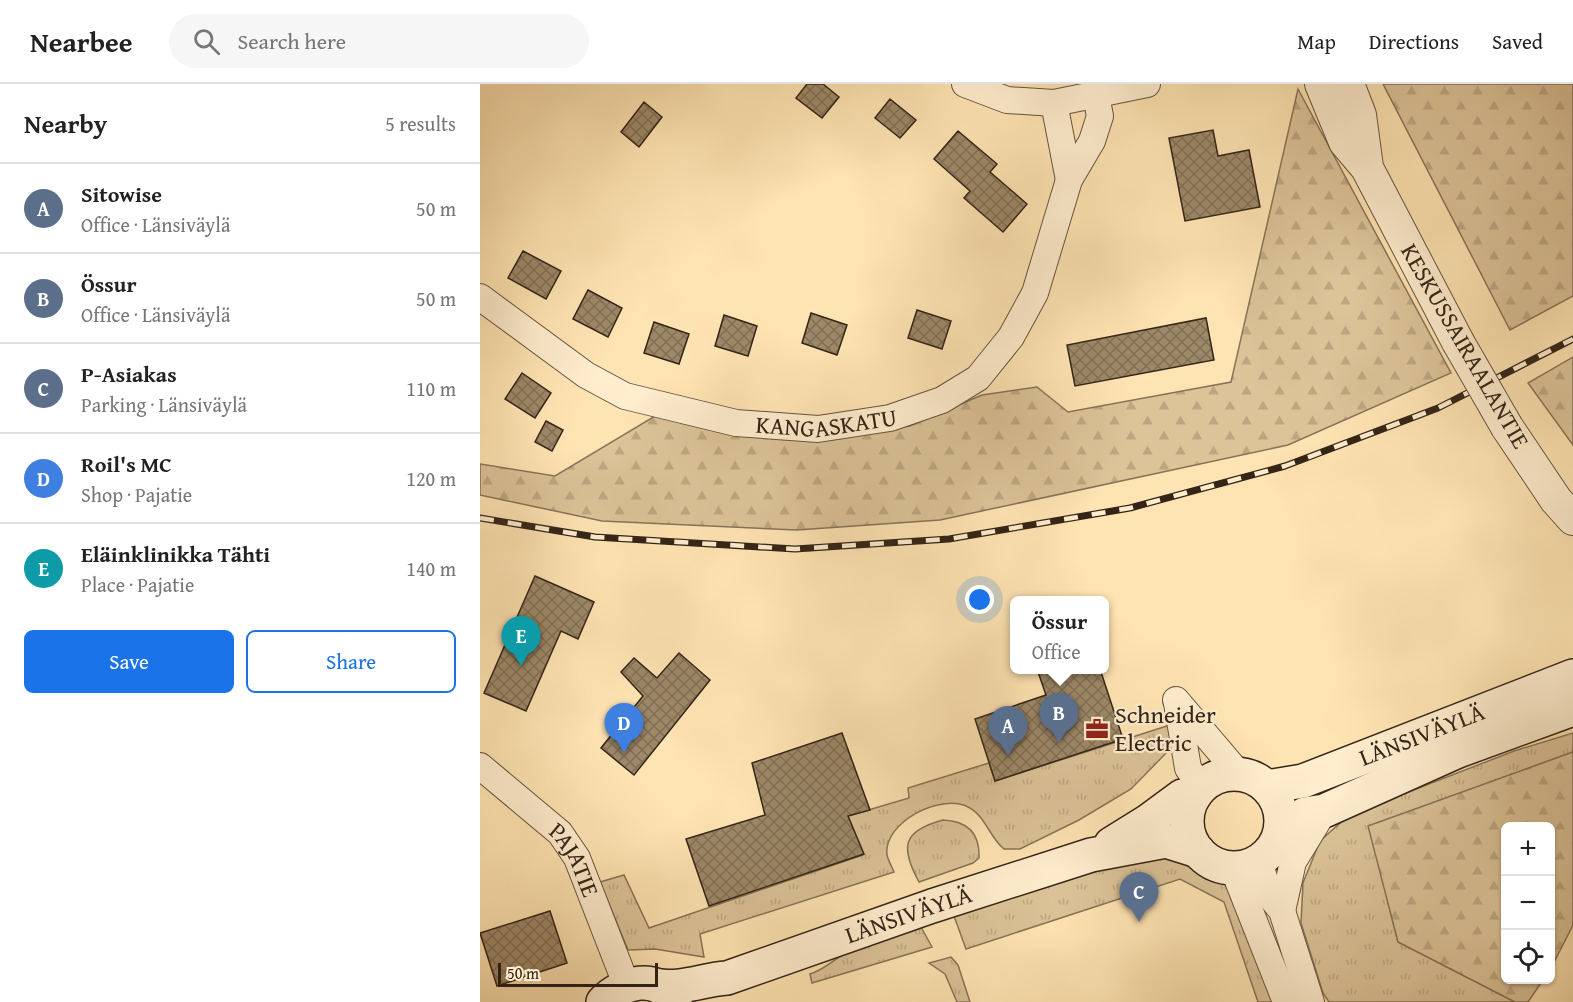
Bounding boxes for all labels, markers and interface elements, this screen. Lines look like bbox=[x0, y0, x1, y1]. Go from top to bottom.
search box bbox=[169, 14, 589, 68]
text: Nearbee bbox=[30, 21, 133, 62]
icon: search bbox=[190, 25, 223, 58]
text: Search here bbox=[238, 25, 346, 57]
text: Map bbox=[1297, 26, 1336, 57]
text: Directions bbox=[1369, 26, 1459, 57]
text: Saved bbox=[1492, 26, 1543, 57]
text: Nearby bbox=[24, 104, 107, 143]
text: 5 results bbox=[385, 109, 456, 138]
text: Sitowise bbox=[81, 178, 162, 210]
text: A bbox=[37, 194, 50, 223]
text: 50 m bbox=[416, 194, 456, 223]
text: Office · Länsiväylä bbox=[81, 210, 230, 239]
street label: KESKUSSAIRAALANTIE bbox=[1392, 237, 1538, 455]
text: Össur bbox=[81, 268, 136, 300]
text: B bbox=[37, 284, 50, 313]
text: 50 m bbox=[416, 284, 456, 313]
text: Office · Länsiväylä bbox=[81, 300, 230, 329]
text: P-Asiakas bbox=[81, 358, 177, 390]
text: C bbox=[38, 374, 49, 403]
text: 110 m bbox=[406, 374, 456, 403]
text: Parking · Länsiväylä bbox=[81, 390, 247, 419]
street label: KANGASKATU bbox=[755, 399, 899, 446]
text: Roil's MC bbox=[81, 448, 172, 480]
text: D bbox=[37, 464, 50, 493]
text: 120 m bbox=[406, 464, 456, 493]
text: Shop · Pajatie bbox=[81, 480, 192, 509]
text: Eläinklinikka Tähti bbox=[81, 538, 270, 570]
text: E bbox=[38, 554, 49, 583]
text: 140 m bbox=[406, 554, 456, 583]
text: Place · Pajatie bbox=[81, 570, 194, 599]
your location bbox=[965, 585, 994, 614]
popup bbox=[1010, 596, 1109, 674]
text: Össur bbox=[1032, 605, 1087, 637]
pin: E bbox=[502, 616, 540, 666]
button: Save bbox=[24, 630, 234, 693]
button: Share bbox=[246, 630, 456, 693]
text: Office bbox=[1032, 637, 1081, 666]
pin: B bbox=[1040, 694, 1078, 743]
street label: LÄNSIVÄYLÄ bbox=[1354, 694, 1490, 775]
place label: Schneider Electric bbox=[1115, 697, 1216, 760]
pin: D bbox=[604, 704, 644, 753]
pin: A bbox=[988, 706, 1028, 756]
office icon: Schneider Electric bbox=[1084, 716, 1110, 742]
street label: PAJATIE bbox=[542, 813, 608, 902]
map controls bbox=[1501, 822, 1555, 984]
button: + bbox=[1501, 822, 1555, 876]
pin: C bbox=[1120, 872, 1158, 922]
street label: LÄNSIVÄYLÄ bbox=[840, 876, 977, 952]
button: − bbox=[1501, 876, 1555, 930]
button: locate bbox=[1501, 930, 1555, 984]
scale bar bbox=[498, 960, 658, 988]
text: 50 m bbox=[507, 961, 539, 985]

